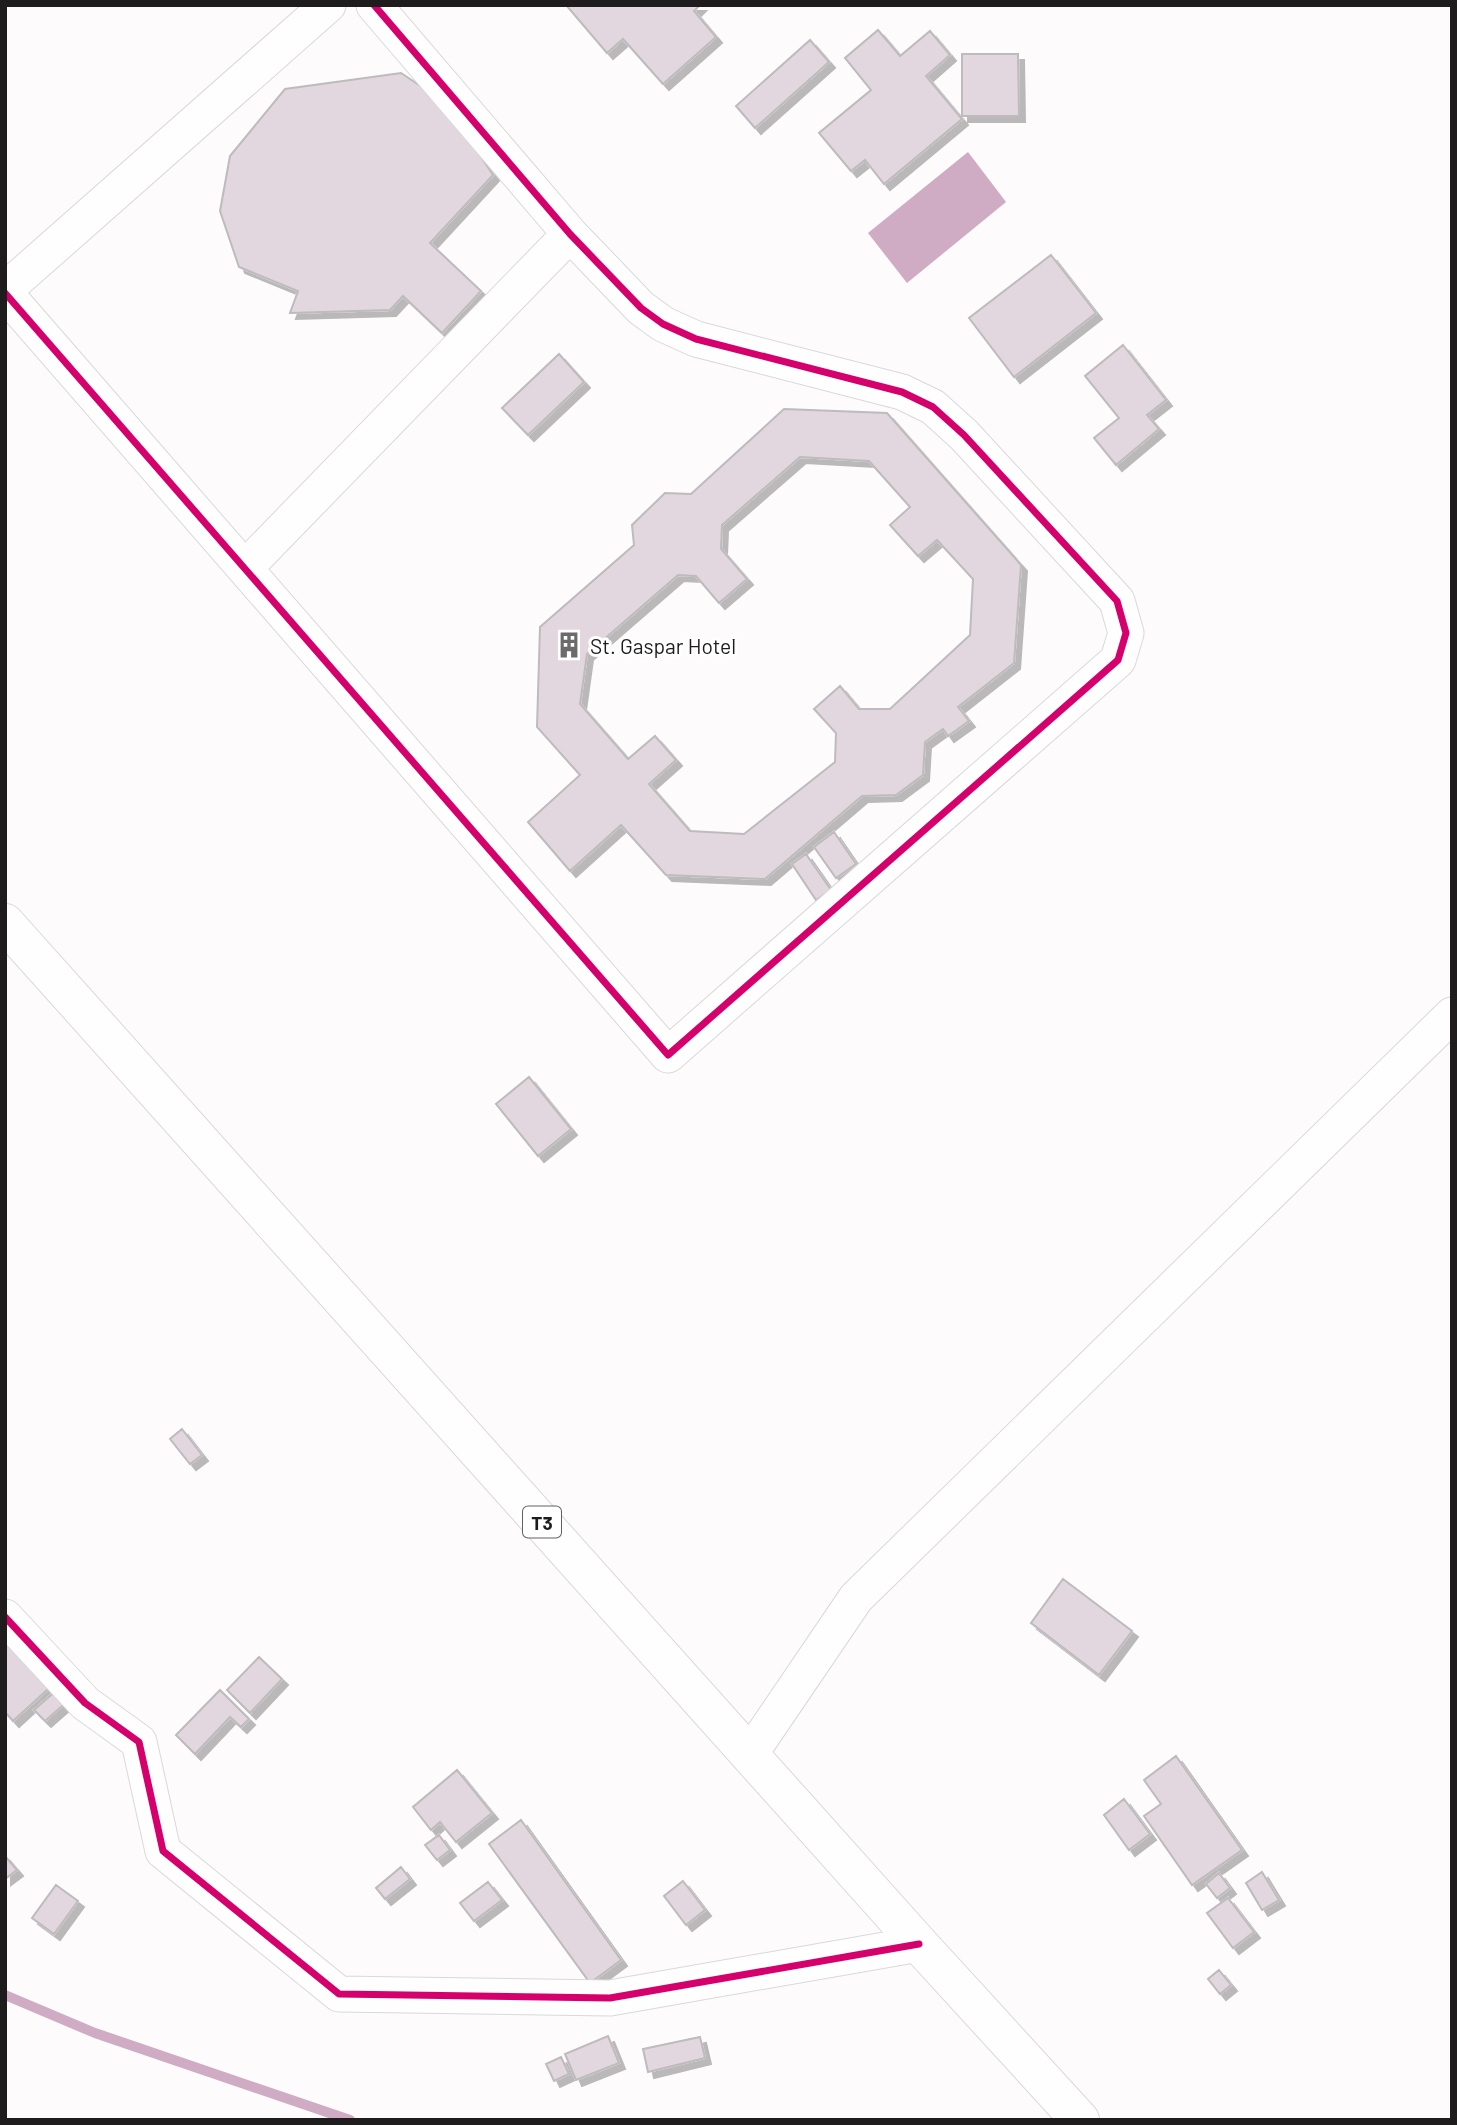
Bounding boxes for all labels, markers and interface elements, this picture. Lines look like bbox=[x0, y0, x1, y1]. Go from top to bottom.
building icon: St. Gaspar Hotel bbox=[554, 630, 584, 660]
place label: St. Gaspar Hotel bbox=[590, 633, 736, 658]
road number: T3 bbox=[523, 1506, 561, 1538]

